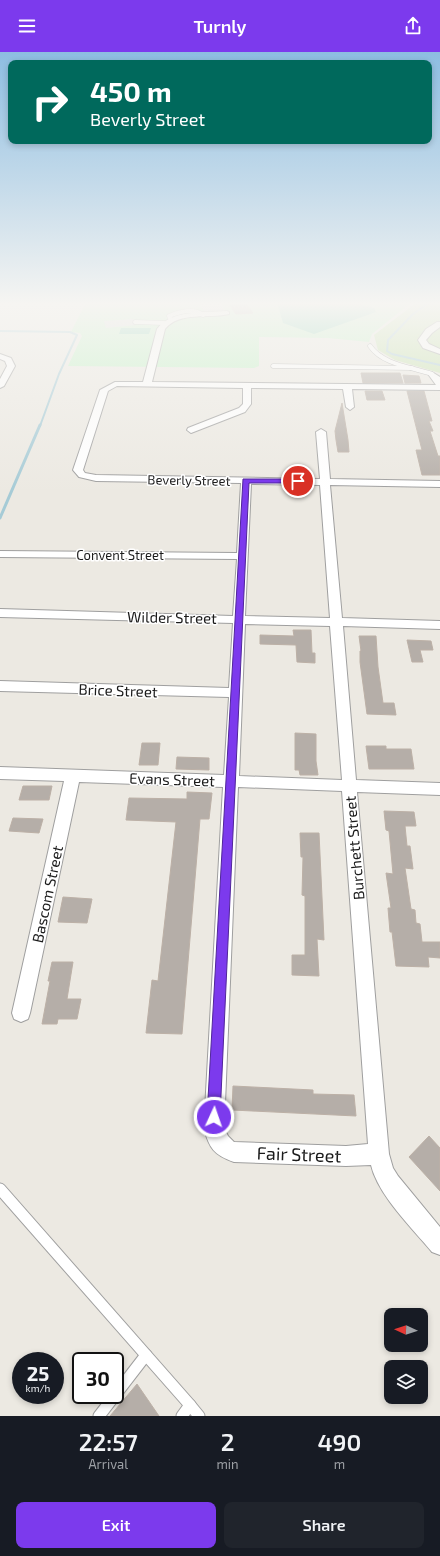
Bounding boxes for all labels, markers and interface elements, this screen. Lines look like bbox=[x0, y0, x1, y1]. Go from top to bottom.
icon: menu bbox=[16, 15, 38, 37]
text: Turnly bbox=[194, 15, 246, 37]
icon: share bbox=[402, 15, 424, 37]
text: 450 m bbox=[90, 74, 172, 108]
icon: right bbox=[24, 76, 76, 128]
text: Beverly Street bbox=[90, 108, 205, 130]
pin bbox=[281, 464, 315, 498]
icon: arrive bbox=[287, 470, 309, 492]
street label: Beverly Street bbox=[147, 471, 231, 489]
street label: Convent Street bbox=[76, 547, 164, 563]
street label: Wilder Street bbox=[127, 607, 217, 627]
street label: Brice Street bbox=[78, 680, 158, 700]
street label: Evans Street bbox=[129, 769, 216, 790]
street label: Burchett Street bbox=[340, 795, 368, 901]
street label: Bascom Street bbox=[28, 843, 66, 944]
position arrow bbox=[193, 1096, 235, 1138]
street label: Fair Street bbox=[256, 1142, 342, 1166]
north arrow bbox=[384, 1308, 428, 1352]
map controls bbox=[384, 1308, 428, 1404]
speed limit sign: 30 bbox=[72, 1352, 124, 1404]
button: layers bbox=[384, 1360, 428, 1404]
text: 25 bbox=[27, 1361, 49, 1385]
text: km/h bbox=[26, 1382, 50, 1394]
text: 22:57 bbox=[79, 1427, 138, 1456]
text: 2 bbox=[221, 1427, 234, 1456]
text: 490 bbox=[317, 1427, 361, 1456]
text: Arrival bbox=[88, 1456, 128, 1472]
text: min bbox=[216, 1456, 239, 1472]
text: m bbox=[334, 1456, 345, 1472]
button: Exit bbox=[16, 1502, 216, 1548]
button: Share bbox=[224, 1502, 424, 1548]

